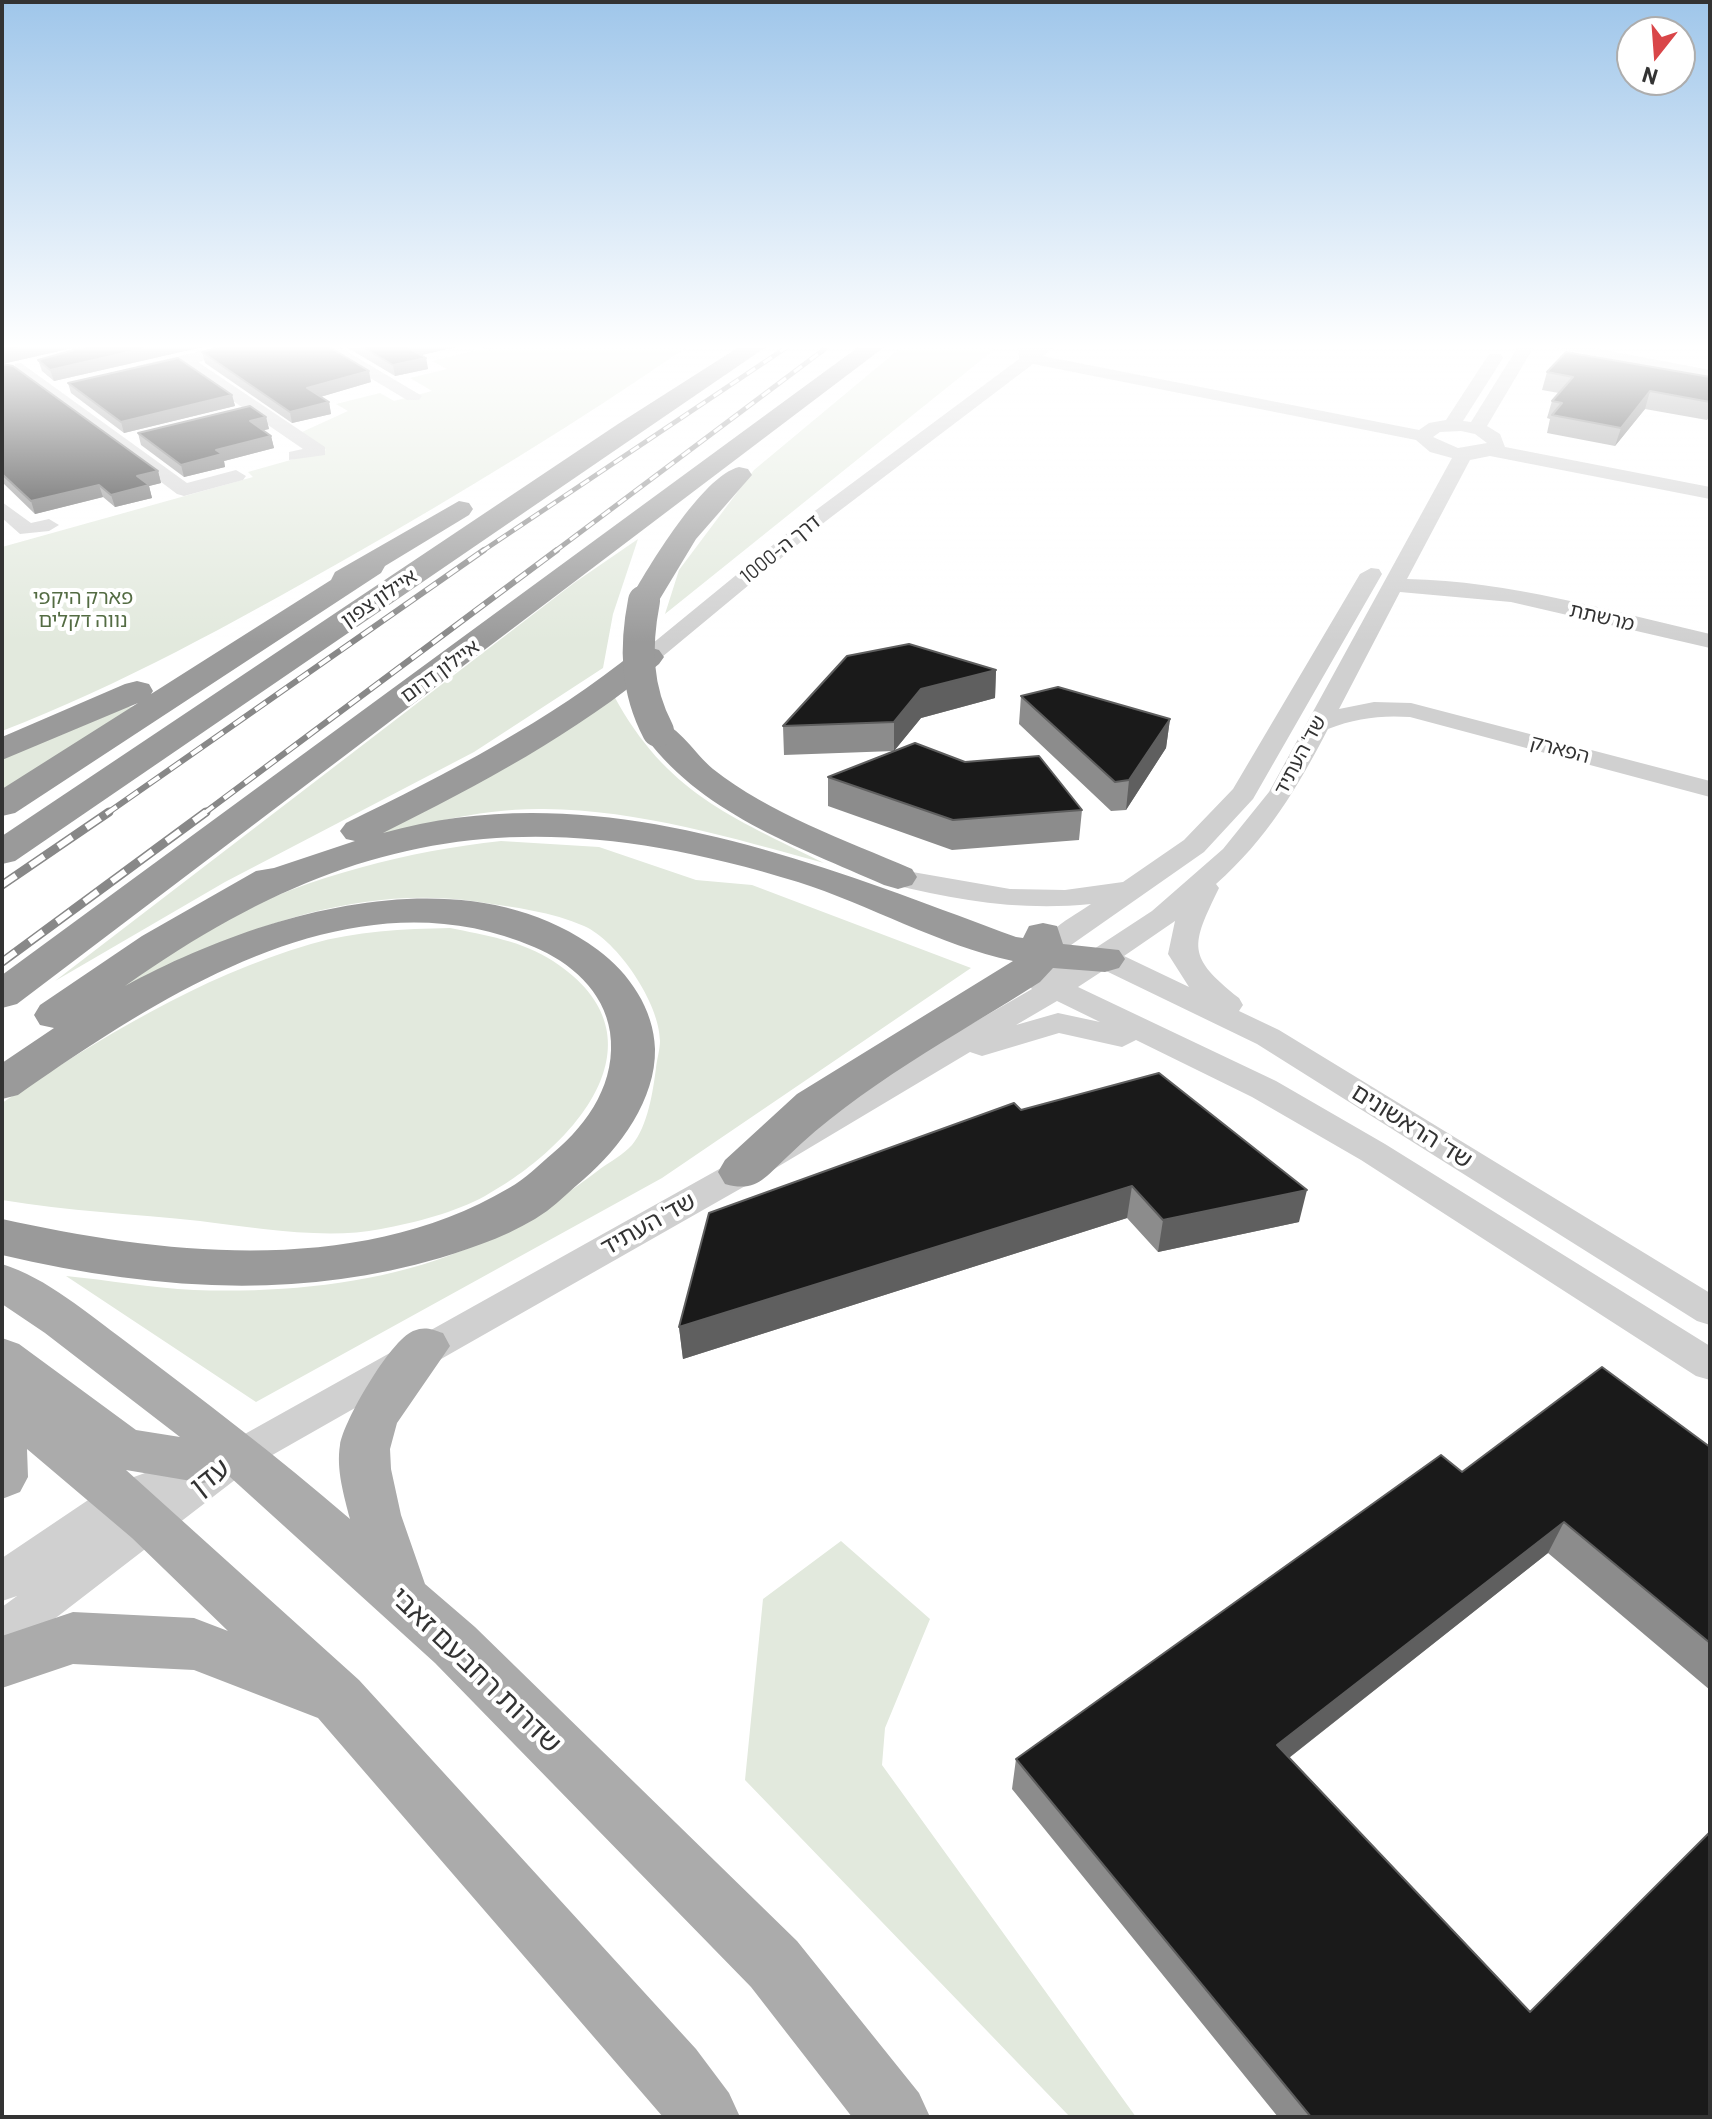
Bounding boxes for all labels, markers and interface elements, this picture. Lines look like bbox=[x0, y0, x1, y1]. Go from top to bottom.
north arrow bbox=[1616, 16, 1696, 96]
text: N bbox=[1639, 62, 1660, 92]
street label: דרך ה-1000 bbox=[735, 509, 825, 589]
street label: איילון צפון bbox=[337, 564, 421, 632]
park label: פארק היקפי נווה דקלים bbox=[33, 585, 133, 632]
street label: מרשתת bbox=[1567, 598, 1637, 636]
street label: איילון דרום bbox=[396, 635, 484, 707]
street label: שד' העתיד bbox=[1269, 711, 1331, 799]
street label: הפארק bbox=[1528, 730, 1592, 768]
street label: שד' הראשונים bbox=[1346, 1077, 1478, 1175]
street label: שד' העתיד bbox=[596, 1186, 700, 1262]
street label: עדן bbox=[184, 1451, 236, 1503]
street label: שדרות רחבעם זאבי bbox=[384, 1580, 568, 1760]

